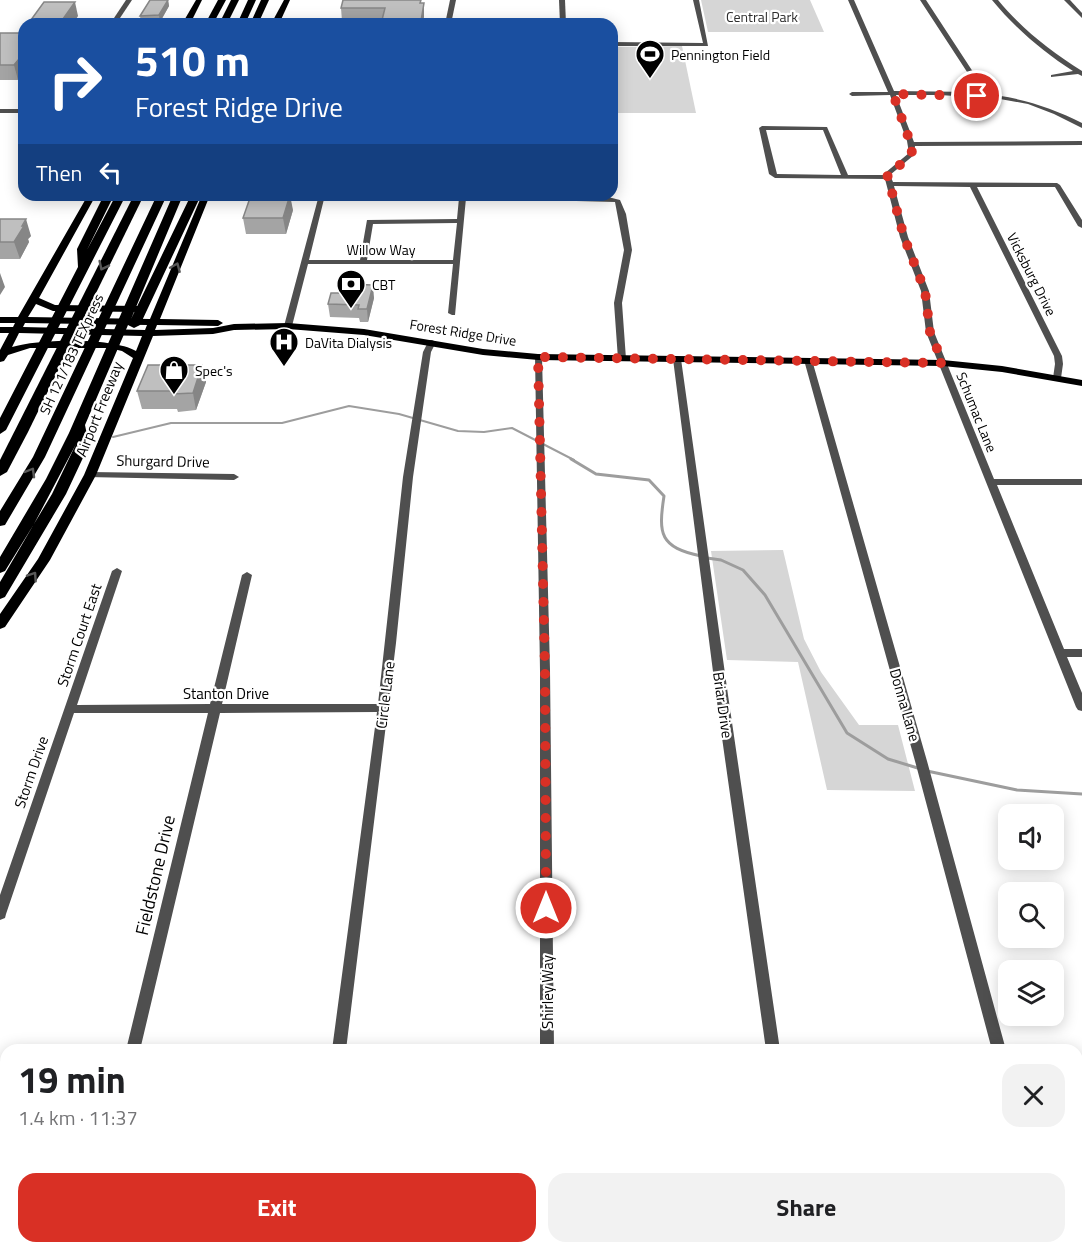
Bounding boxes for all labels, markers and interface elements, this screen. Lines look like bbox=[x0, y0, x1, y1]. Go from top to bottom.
park label: Central Park bbox=[726, 6, 798, 27]
text: 510 m bbox=[135, 28, 250, 92]
sports icon: Pennington Field bbox=[634, 38, 666, 80]
icon: right bbox=[36, 42, 114, 120]
place label: Pennington Field bbox=[671, 44, 770, 65]
pin bbox=[951, 70, 1002, 121]
icon: arrive bbox=[960, 79, 993, 112]
text: Forest Ridge Drive bbox=[135, 86, 343, 127]
text: Then bbox=[36, 156, 82, 190]
icon: left bbox=[94, 156, 127, 189]
street label: Vicksburg Drive bbox=[1002, 229, 1062, 319]
street label: Willow Way bbox=[347, 239, 416, 260]
one-way arrow bbox=[99, 260, 111, 271]
one-way arrow bbox=[169, 263, 181, 274]
bank icon: CBT bbox=[335, 268, 367, 310]
place label: CBT bbox=[372, 274, 396, 295]
street label: SH 121/183 TEXpress bbox=[34, 290, 108, 418]
street label: Forest Ridge Drive bbox=[408, 313, 518, 351]
hospital icon: DaVita Dialysis bbox=[268, 326, 300, 368]
place label: DaVita Dialysis bbox=[305, 332, 392, 353]
shop icon: Spec's bbox=[158, 354, 190, 396]
street label: Airport Freeway bbox=[69, 358, 129, 460]
place label: Spec's bbox=[195, 360, 233, 381]
street label: Schumac Lane bbox=[951, 369, 1003, 455]
street label: Shurgard Drive bbox=[116, 449, 210, 473]
one-way arrow bbox=[23, 468, 35, 478]
one-way arrow bbox=[26, 571, 37, 582]
street label: Storm Court East bbox=[51, 580, 108, 690]
street label: Circle Lane bbox=[369, 660, 401, 730]
street label: Donna Lane bbox=[884, 666, 926, 744]
street label: Briar Drive bbox=[707, 670, 739, 740]
street label: Stanton Drive bbox=[183, 682, 269, 705]
street label: Storm Drive bbox=[8, 733, 54, 811]
map controls bbox=[998, 804, 1064, 1026]
button: sound bbox=[998, 804, 1064, 870]
street label: Fieldstone Drive bbox=[128, 812, 182, 938]
position arrow bbox=[514, 876, 578, 940]
button: search bbox=[998, 882, 1064, 948]
street label: Shirley Way bbox=[536, 955, 559, 1029]
button: layers bbox=[998, 960, 1064, 1026]
text: 19 min bbox=[18, 1052, 126, 1107]
button: close bbox=[1002, 1064, 1065, 1127]
text: 1.4 km · 11:37 bbox=[18, 1102, 138, 1133]
button: Exit bbox=[18, 1173, 536, 1242]
button: Share bbox=[548, 1173, 1065, 1242]

